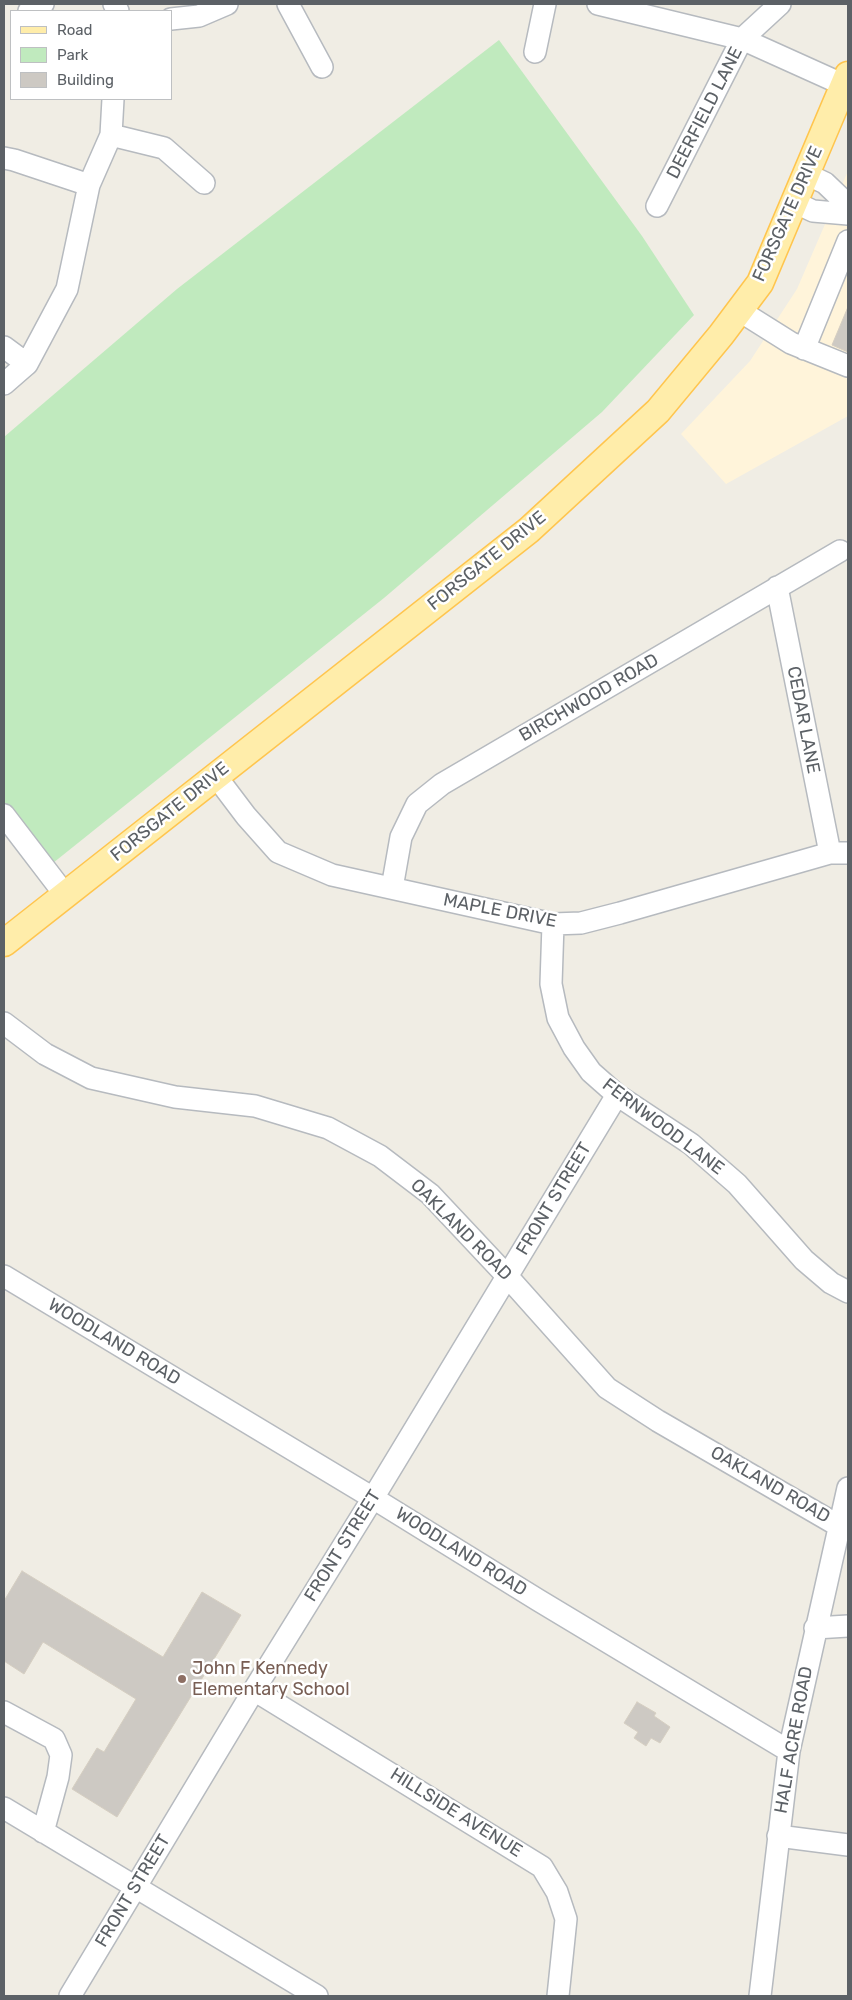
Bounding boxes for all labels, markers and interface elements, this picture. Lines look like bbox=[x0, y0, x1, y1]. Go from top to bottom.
legend bbox=[10, 10, 172, 100]
text: Road bbox=[57, 21, 93, 39]
street label: DEERFIELD LANE bbox=[662, 44, 748, 182]
text: Park bbox=[57, 46, 88, 64]
text: Building bbox=[57, 71, 114, 89]
street label: FORSGATE DRIVE bbox=[748, 143, 828, 285]
street label: FORSGATE DRIVE bbox=[424, 507, 550, 615]
street label: BIRCHWOOD ROAD bbox=[516, 649, 662, 747]
street label: CEDAR LANE bbox=[782, 664, 824, 776]
street label: FORSGATE DRIVE bbox=[107, 758, 233, 866]
street label: MAPLE DRIVE bbox=[441, 889, 559, 933]
street label: FERNWOOD LANE bbox=[598, 1074, 728, 1180]
street label: FRONT STREET bbox=[512, 1139, 596, 1259]
street label: OAKLAND ROAD bbox=[406, 1175, 516, 1285]
street label: WOODLAND ROAD bbox=[44, 1294, 184, 1390]
street label: OAKLAND ROAD bbox=[706, 1442, 834, 1528]
street label: FRONT STREET bbox=[300, 1486, 386, 1606]
street label: WOODLAND ROAD bbox=[391, 1503, 531, 1601]
place label: John F Kennedy Elementary School bbox=[192, 1658, 350, 1700]
street label: HALF ACRE ROAD bbox=[770, 1665, 818, 1815]
marker: John F Kennedy Elementary School bbox=[176, 1673, 188, 1685]
street label: HILLSIDE AVENUE bbox=[386, 1764, 526, 1862]
street label: FRONT STREET bbox=[91, 1831, 175, 1951]

